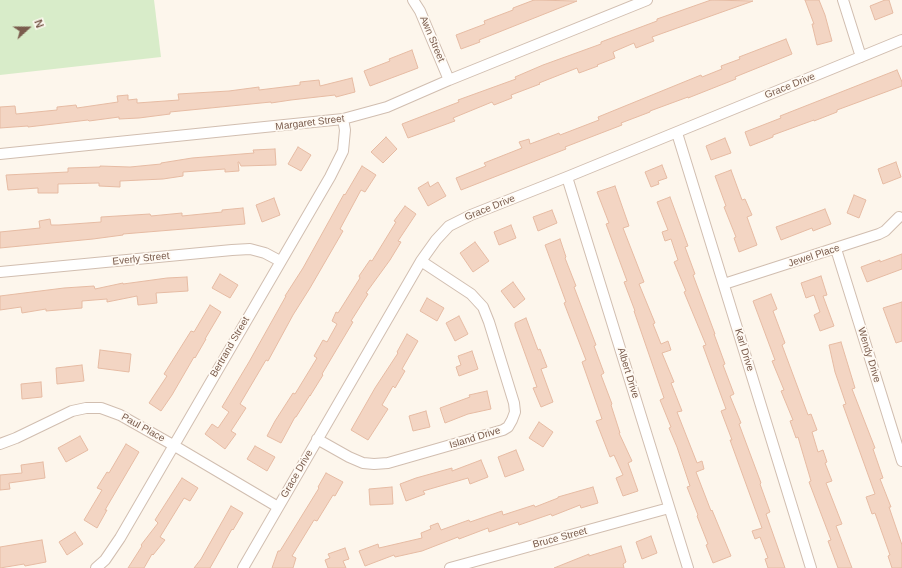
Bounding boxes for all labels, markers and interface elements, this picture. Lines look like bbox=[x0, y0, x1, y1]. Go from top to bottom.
north arrow bbox=[8, 8, 48, 48]
street label: Awn Street bbox=[417, 14, 447, 64]
text: N bbox=[32, 18, 46, 30]
street label: Grace Drive bbox=[763, 70, 817, 102]
street label: Margaret Street bbox=[275, 113, 345, 133]
street label: Grace Drive bbox=[463, 192, 517, 224]
street label: Jewel Place bbox=[787, 242, 841, 270]
street label: Everly Street bbox=[112, 250, 170, 268]
street label: Bertrand Street bbox=[208, 315, 252, 379]
street label: Wendy Drive bbox=[855, 326, 883, 384]
street label: Karl Drive bbox=[732, 327, 756, 373]
street label: Albert Drive bbox=[615, 346, 641, 400]
street label: Paul Place bbox=[119, 411, 167, 445]
street label: Island Drive bbox=[448, 425, 502, 451]
street label: Grace Drive bbox=[278, 448, 316, 500]
street label: Bruce Street bbox=[532, 525, 588, 551]

